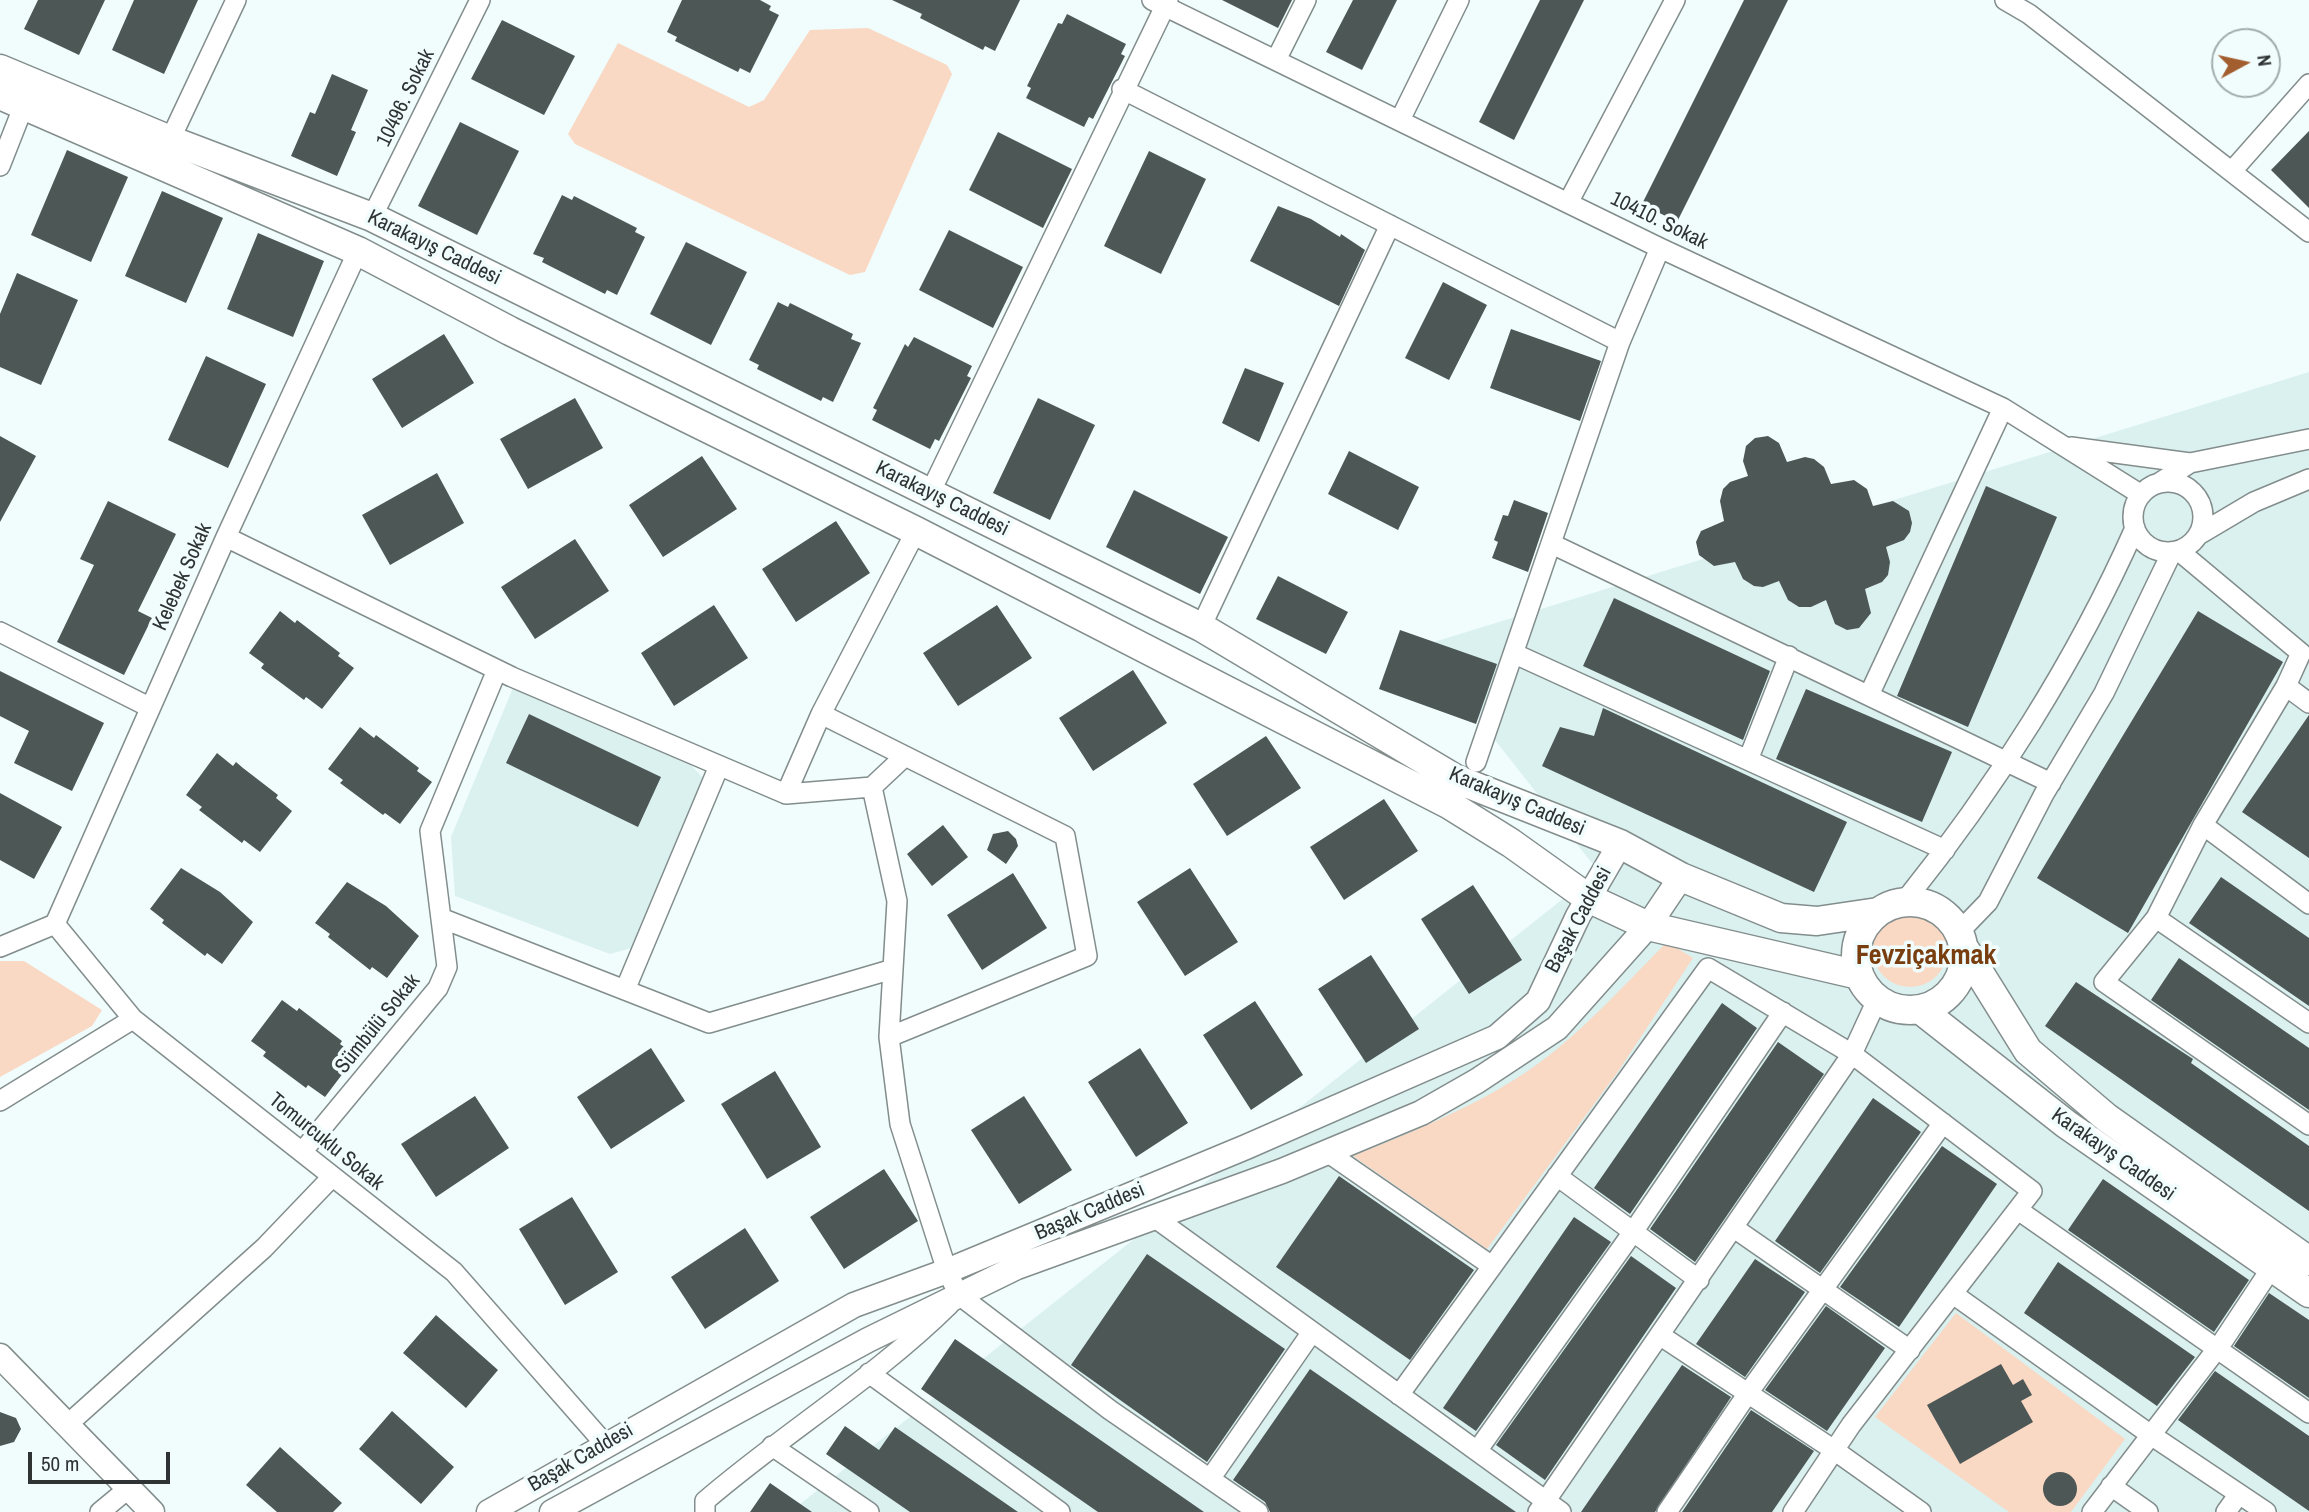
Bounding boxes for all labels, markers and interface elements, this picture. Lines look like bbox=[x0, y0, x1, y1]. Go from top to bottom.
north arrow bbox=[2211, 28, 2281, 98]
street label: 10496. Sokak bbox=[372, 45, 440, 151]
text: N bbox=[2251, 53, 2278, 68]
street label: 10410. Sokak bbox=[1606, 187, 1712, 255]
street label: Karakayış Caddesi bbox=[363, 205, 505, 291]
street label: Karakayış Caddesi bbox=[871, 456, 1013, 542]
street label: Kelebek Sokak bbox=[148, 519, 218, 635]
street label: Karakayış Caddesi bbox=[1445, 762, 1589, 842]
street label: Başak Caddesi bbox=[1540, 863, 1618, 977]
district label: Fevziçakmak bbox=[1856, 939, 1996, 973]
street label: Sümbülü Sokak bbox=[330, 969, 426, 1079]
street label: Tomurcuklu Sokak bbox=[263, 1088, 389, 1196]
street label: Karakayış Caddesi bbox=[2046, 1103, 2180, 1207]
street label: Başak Caddesi bbox=[1031, 1178, 1149, 1246]
street label: Başak Caddesi bbox=[524, 1418, 638, 1498]
scale bar bbox=[32, 1438, 173, 1482]
text: 50 m bbox=[41, 1449, 79, 1478]

